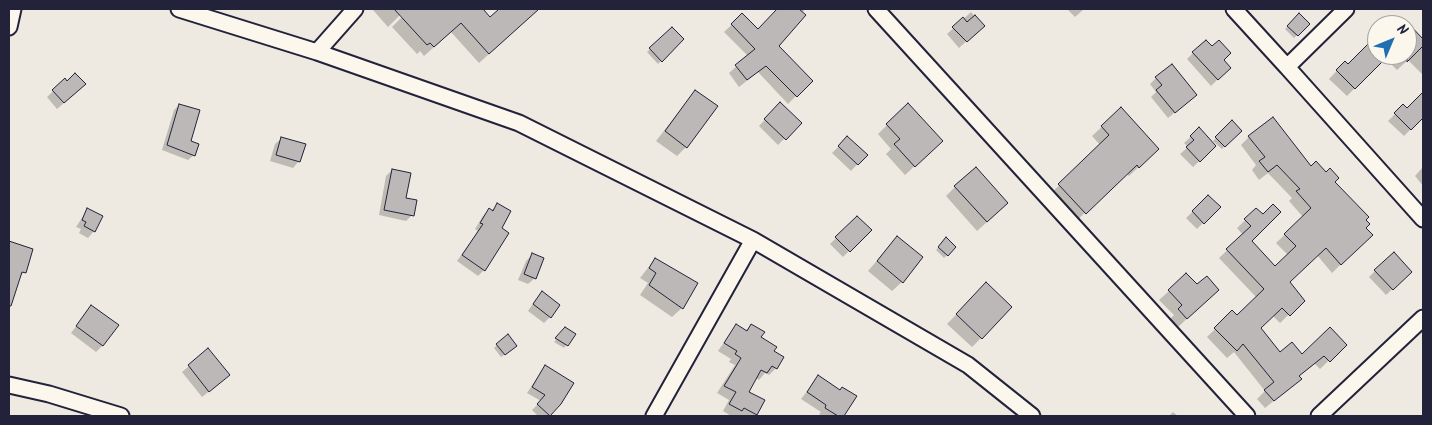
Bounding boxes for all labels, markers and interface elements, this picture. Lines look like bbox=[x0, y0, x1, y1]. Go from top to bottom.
north arrow bbox=[1367, 15, 1417, 65]
text: N bbox=[1391, 19, 1413, 41]

